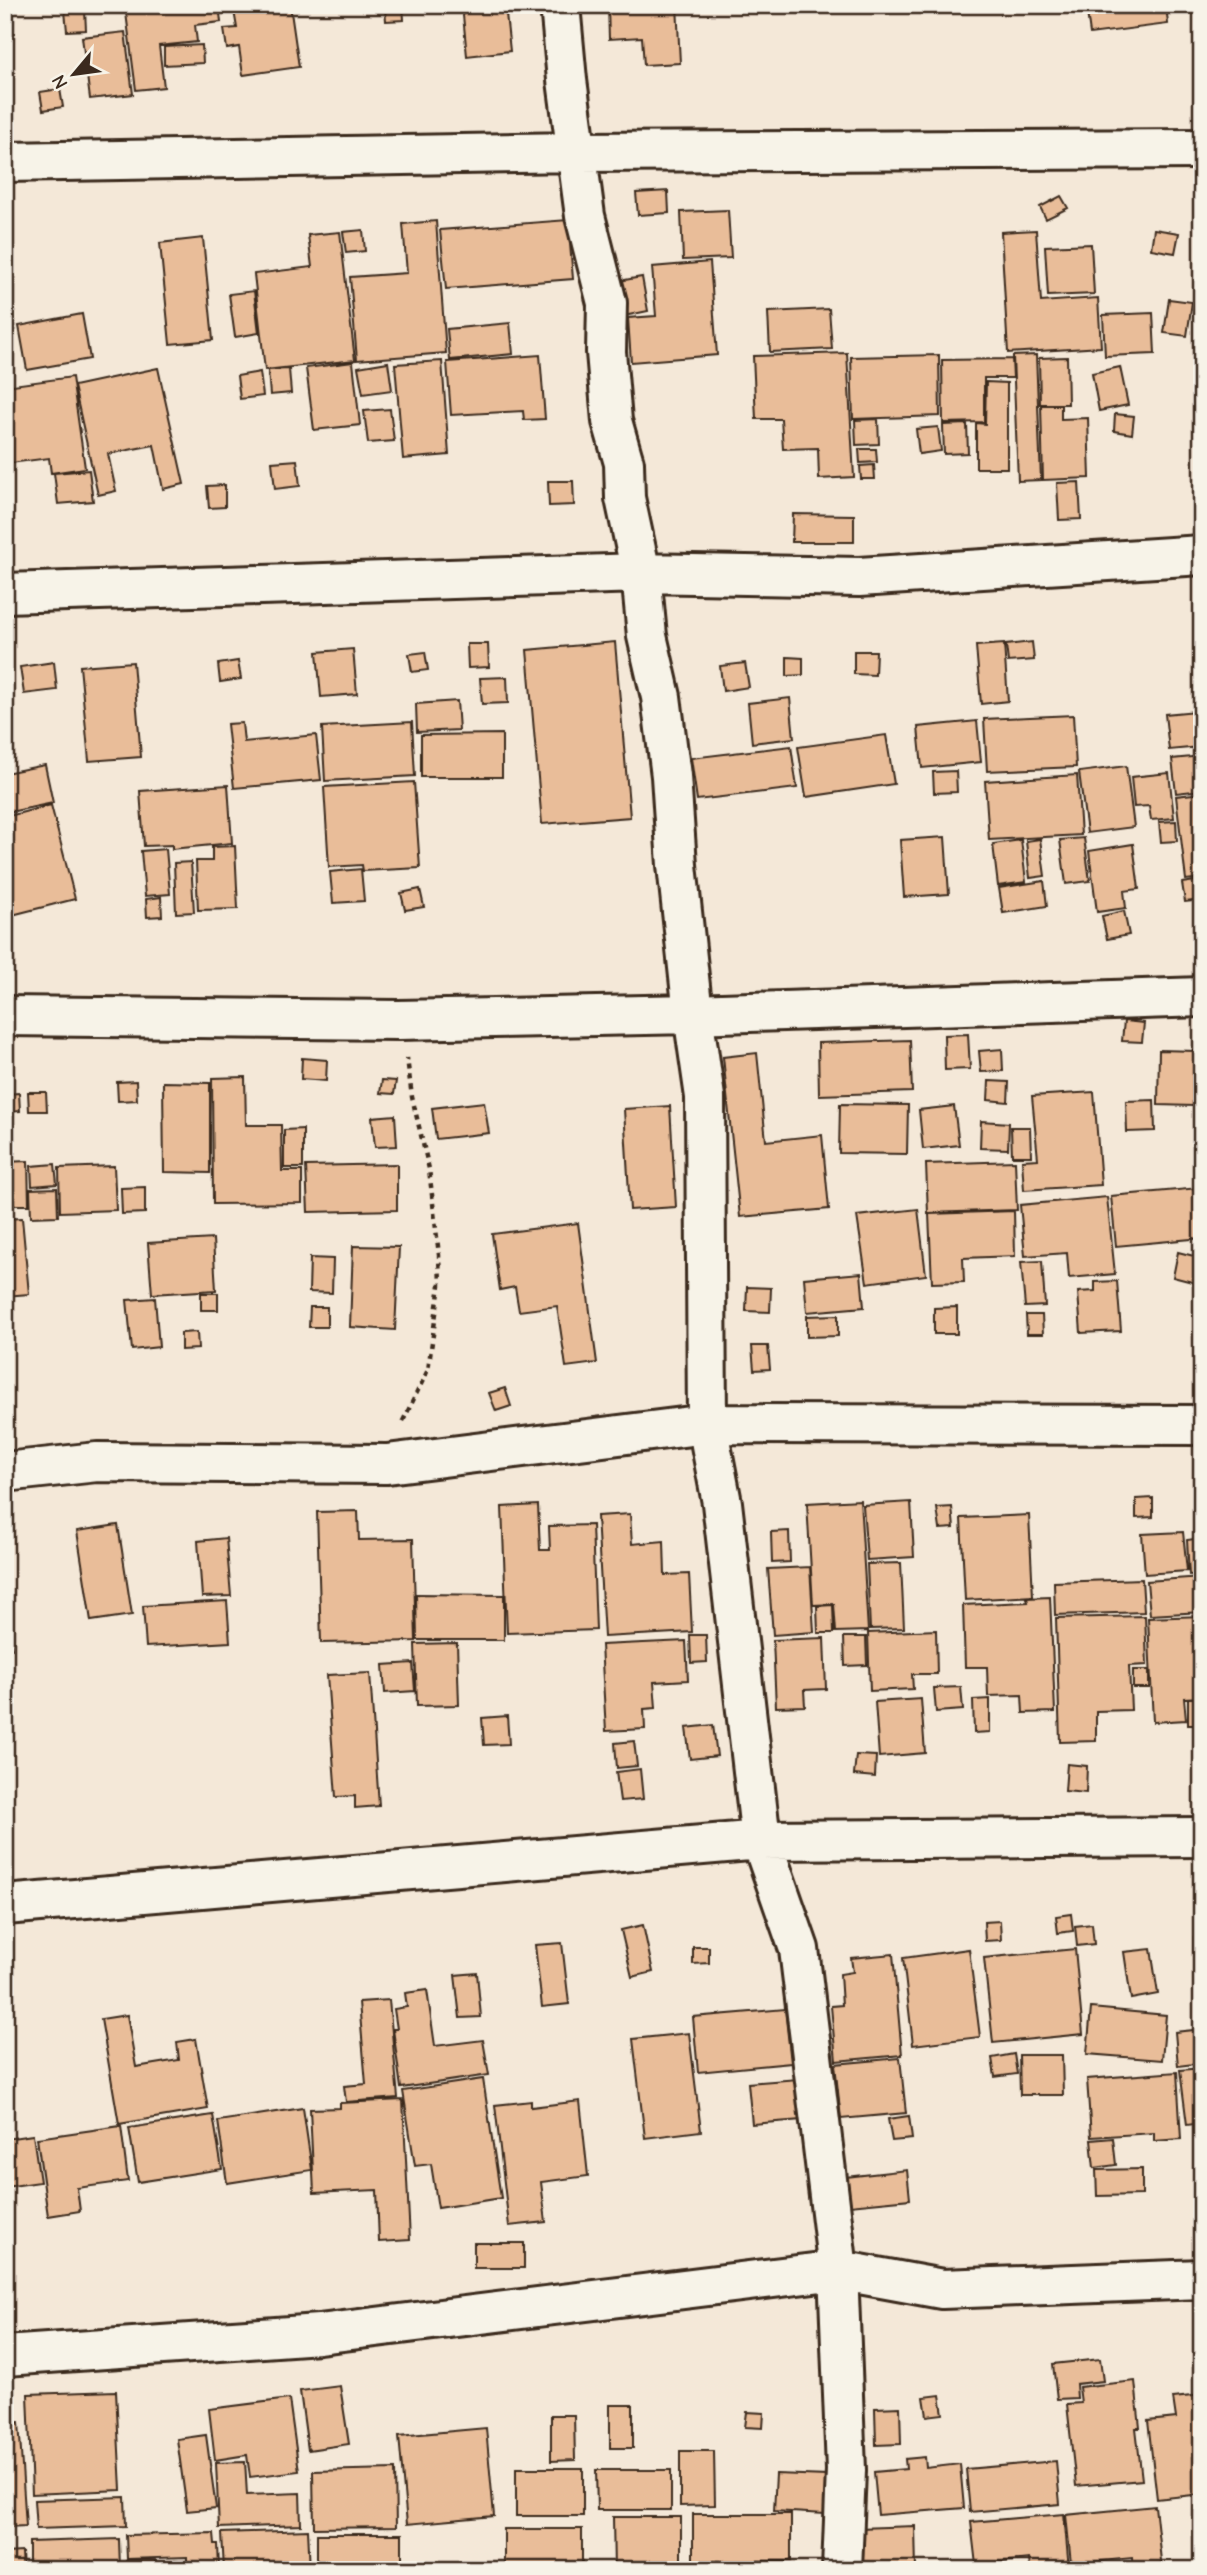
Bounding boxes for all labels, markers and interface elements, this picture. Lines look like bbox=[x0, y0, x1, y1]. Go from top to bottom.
north arrow bbox=[38, 38, 108, 108]
text: N bbox=[47, 71, 73, 93]

